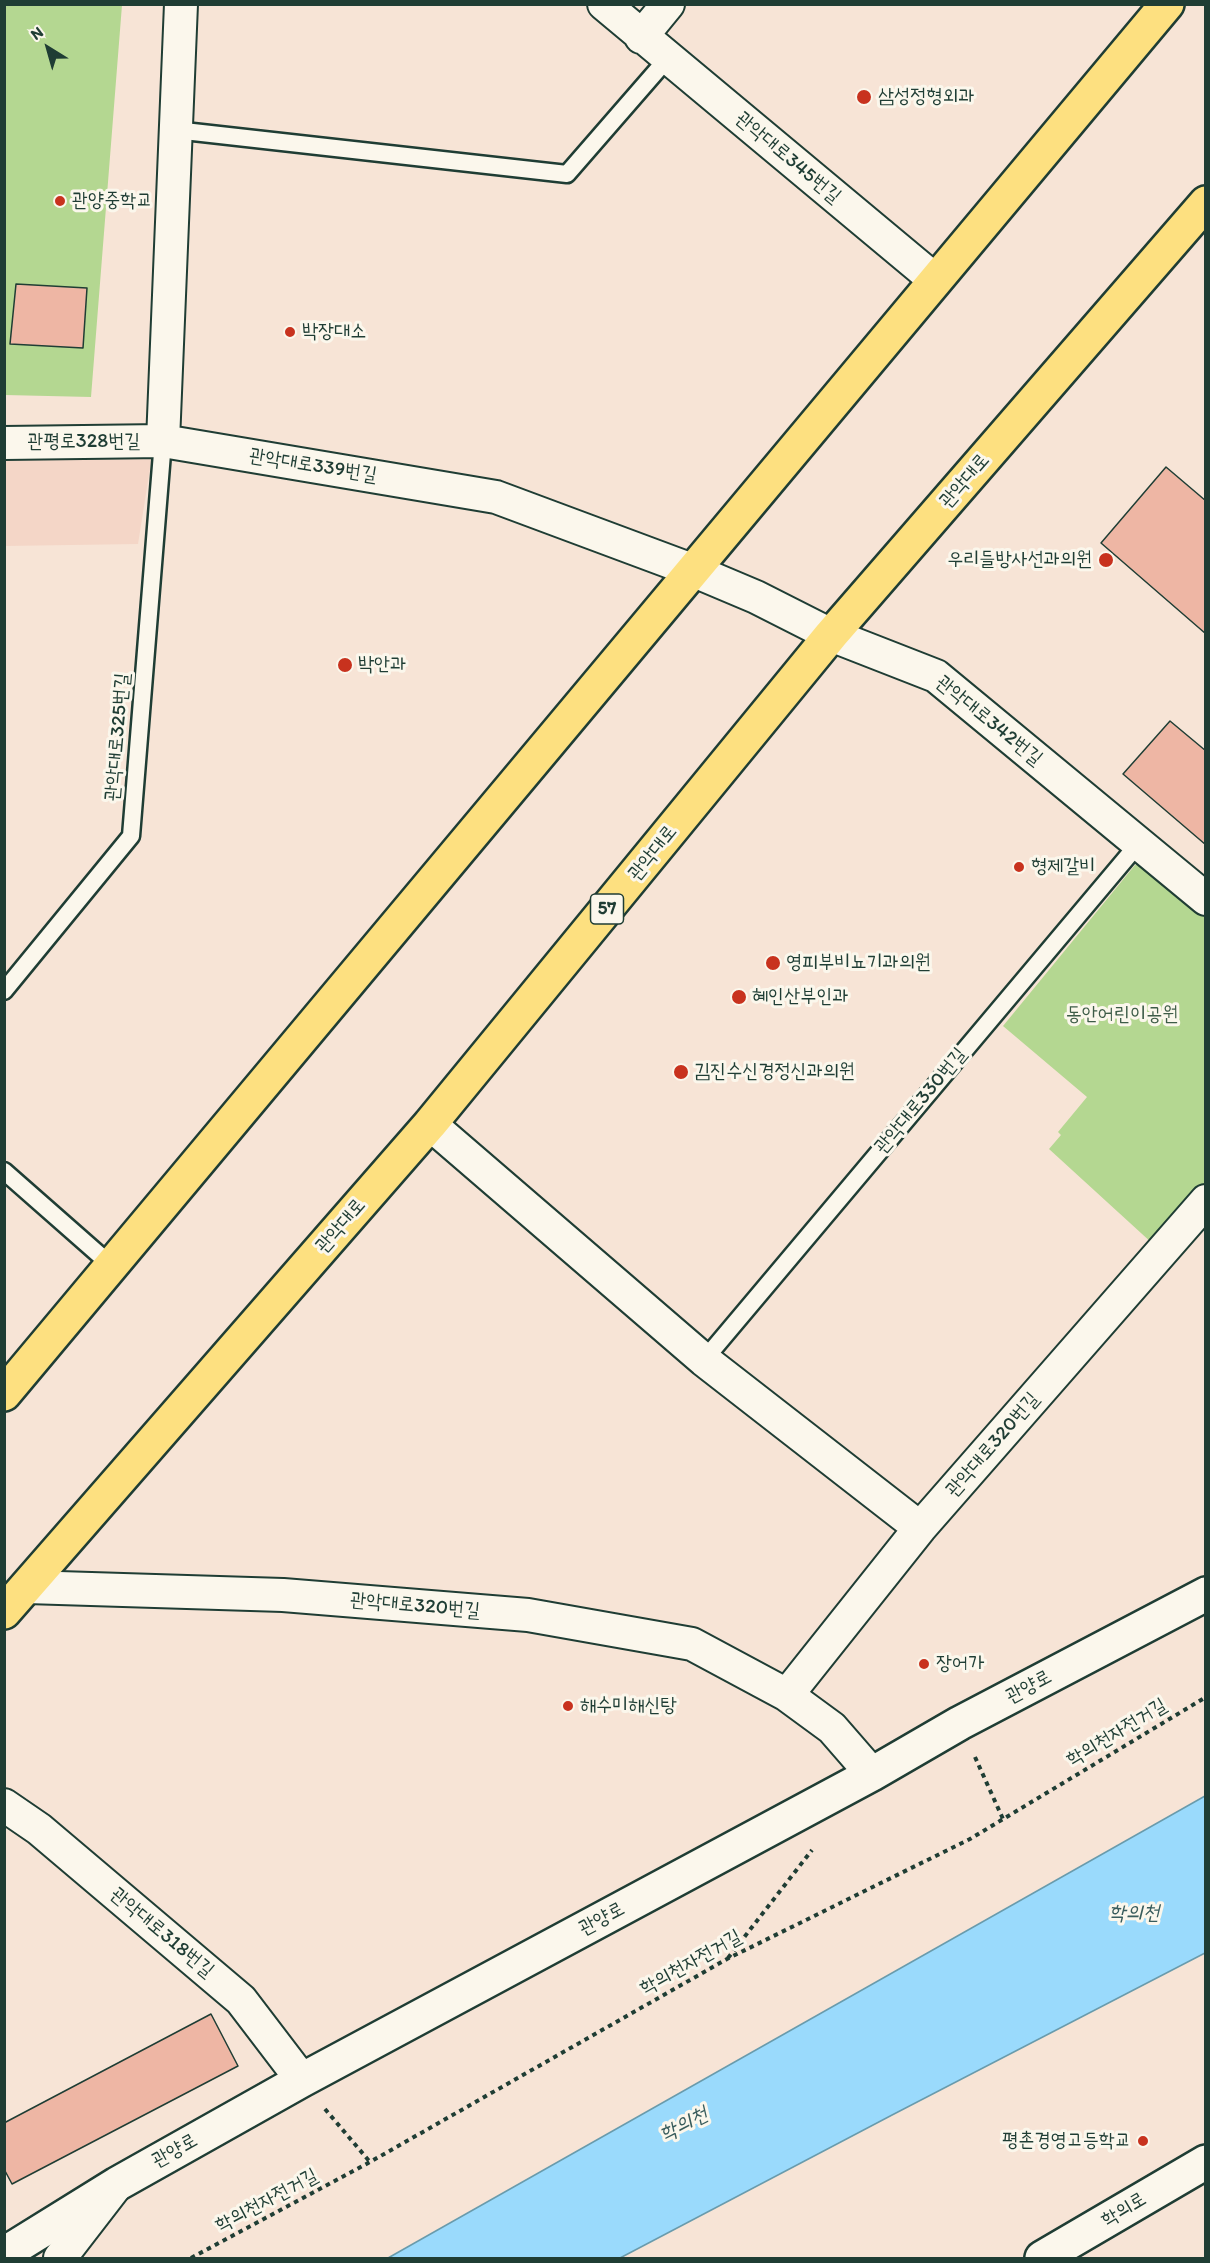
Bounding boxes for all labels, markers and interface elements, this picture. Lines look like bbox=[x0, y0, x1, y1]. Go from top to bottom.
north arrow bbox=[18, 18, 78, 78]
text: N bbox=[27, 22, 47, 44]
place label: 삼성정형외과 bbox=[878, 85, 975, 109]
marker: 삼성정형외과 bbox=[855, 88, 873, 106]
street label: 관악대로345번길 bbox=[731, 107, 845, 209]
place label: 관양중학교 bbox=[72, 189, 152, 213]
marker: 관양중학교 bbox=[53, 194, 67, 208]
place label: 박장대소 bbox=[302, 320, 366, 344]
marker: 박장대소 bbox=[283, 325, 297, 339]
street label: 관평로328번길 bbox=[28, 430, 140, 454]
street label: 관악대로339번길 bbox=[248, 444, 378, 488]
street label: 관악대로 bbox=[935, 449, 995, 513]
place label: 우리들방사선과의원 bbox=[947, 548, 1092, 572]
marker: 우리들방사선과의원 bbox=[1097, 551, 1115, 569]
place label: 박안과 bbox=[358, 653, 406, 677]
marker: 박안과 bbox=[336, 656, 354, 674]
street label: 관악대로342번길 bbox=[931, 671, 1047, 771]
street label: 관악대로325번길 bbox=[100, 672, 136, 802]
street label: 관악대로 bbox=[623, 820, 683, 886]
place label: 형제갈비 bbox=[1031, 855, 1095, 879]
marker: 형제갈비 bbox=[1012, 860, 1026, 874]
road number: 57 bbox=[590, 894, 624, 924]
place label: 영피부비뇨기과의원 bbox=[786, 951, 931, 975]
marker: 영피부비뇨기과의원 bbox=[764, 954, 782, 972]
place label: 혜인산부인과 bbox=[752, 985, 849, 1009]
marker: 혜인산부인과 bbox=[730, 988, 748, 1006]
park label: 동안어린이공원 bbox=[1066, 1003, 1178, 1027]
street label: 관악대로330번길 bbox=[870, 1043, 972, 1159]
place label: 김진수신경정신과의원 bbox=[694, 1060, 855, 1084]
marker: 김진수신경정신과의원 bbox=[672, 1063, 690, 1081]
street label: 관악대로 bbox=[311, 1194, 371, 1258]
street label: 관악대로320번길 bbox=[941, 1388, 1045, 1502]
street label: 관악대로320번길 bbox=[349, 1588, 481, 1624]
place label: 장어가 bbox=[936, 1652, 984, 1676]
marker: 장어가 bbox=[917, 1657, 931, 1671]
street label: 관양로 bbox=[1002, 1665, 1056, 1709]
place label: 해수미해신탕 bbox=[580, 1694, 677, 1718]
street label: 학의천자전거길 bbox=[1063, 1694, 1171, 1772]
marker: 해수미해신탕 bbox=[561, 1699, 575, 1713]
street label: 관악대로318번길 bbox=[105, 1883, 219, 1983]
street label: 관양로 bbox=[575, 1897, 629, 1941]
water label: 학의천 bbox=[1109, 1901, 1159, 1927]
street label: 학의천자전거길 bbox=[636, 1925, 746, 2001]
water label: 학의천 bbox=[656, 2102, 712, 2148]
street label: 관양로 bbox=[148, 2129, 202, 2173]
place label: 평촌경영고등학교 bbox=[1002, 2129, 1131, 2153]
marker: 평촌경영고등학교 bbox=[1136, 2134, 1150, 2148]
street label: 학의천자전거길 bbox=[212, 2164, 322, 2238]
street label: 학의로 bbox=[1097, 2187, 1151, 2233]

